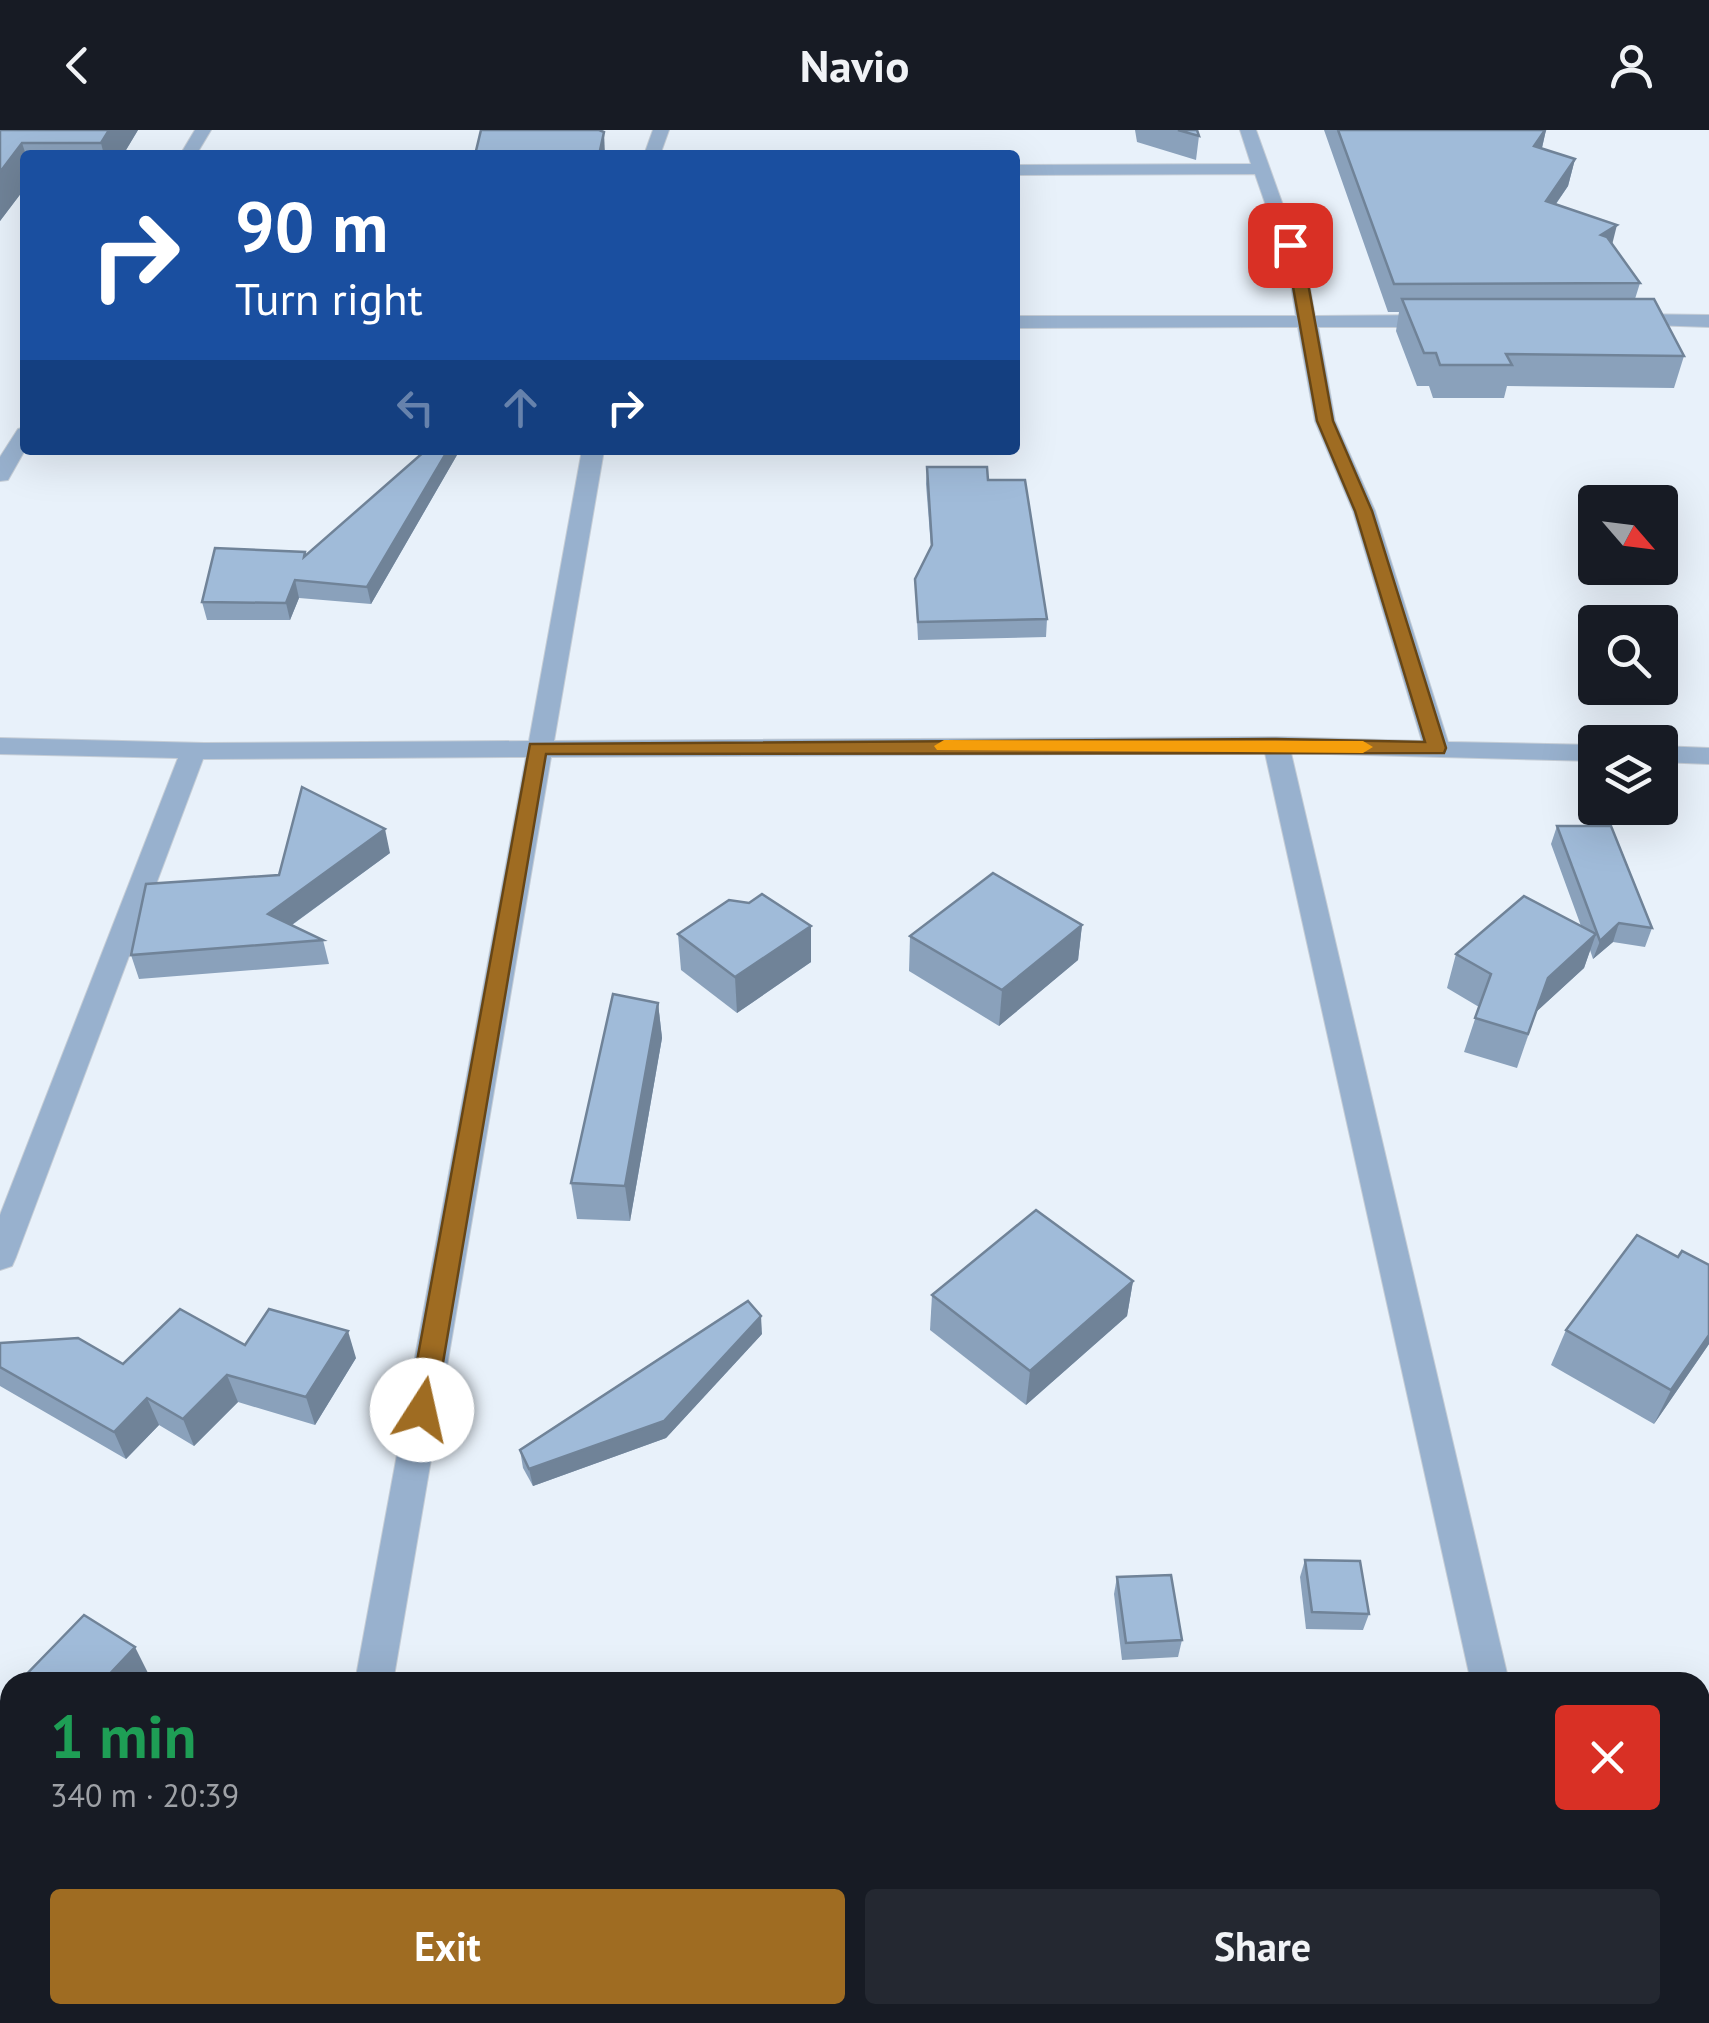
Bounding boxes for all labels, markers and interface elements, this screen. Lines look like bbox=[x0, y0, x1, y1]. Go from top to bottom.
text: Navio bbox=[800, 36, 909, 94]
icon: back bbox=[50, 38, 105, 93]
icon: person bbox=[1604, 38, 1659, 93]
text: 90 m bbox=[235, 181, 388, 271]
icon: right bbox=[70, 190, 200, 320]
pin bbox=[1248, 203, 1333, 288]
icon: arrive bbox=[1263, 218, 1318, 273]
text: Turn right bbox=[235, 269, 423, 327]
icon: left bbox=[388, 380, 443, 435]
icon: ahead bbox=[493, 380, 548, 435]
icon: right bbox=[598, 380, 653, 435]
north arrow bbox=[1578, 485, 1678, 585]
map controls bbox=[1578, 485, 1678, 825]
button: search bbox=[1578, 605, 1678, 705]
button: layers bbox=[1578, 725, 1678, 825]
position arrow bbox=[370, 1358, 474, 1462]
text: 1 min bbox=[50, 1697, 196, 1775]
button: close bbox=[1555, 1705, 1660, 1810]
text: 340 m · 20:39 bbox=[50, 1774, 239, 1816]
button: Exit bbox=[50, 1889, 845, 2004]
button: Share bbox=[865, 1889, 1660, 2004]

